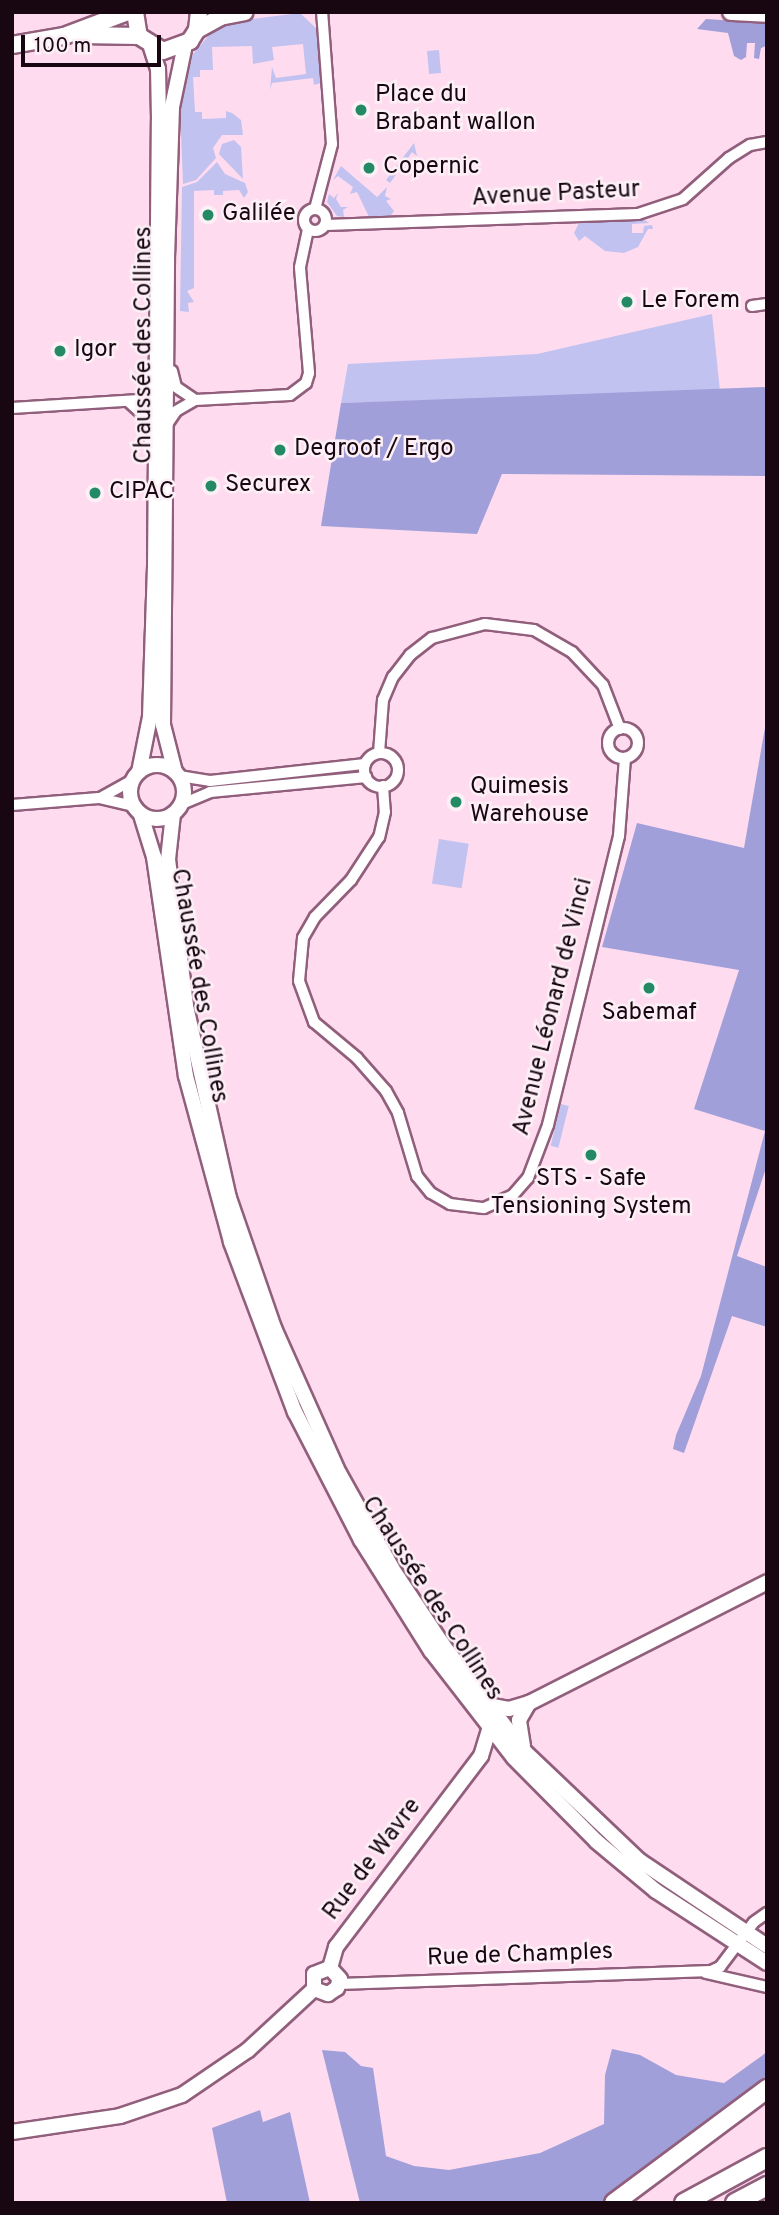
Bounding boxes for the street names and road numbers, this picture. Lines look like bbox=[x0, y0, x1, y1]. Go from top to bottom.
street label: Avenue Pasteur bbox=[471, 176, 641, 214]
street label: Chaussée des Collines bbox=[131, 226, 159, 464]
street label: Chaussée des Collines bbox=[163, 867, 233, 1105]
street label: Avenue Léonard de Vinci bbox=[508, 875, 600, 1139]
street label: Chaussée des Collines bbox=[354, 1492, 508, 1706]
street label: Rue de Wavre bbox=[318, 1793, 428, 1927]
street label: Rue de Champles bbox=[427, 1938, 613, 1974]

